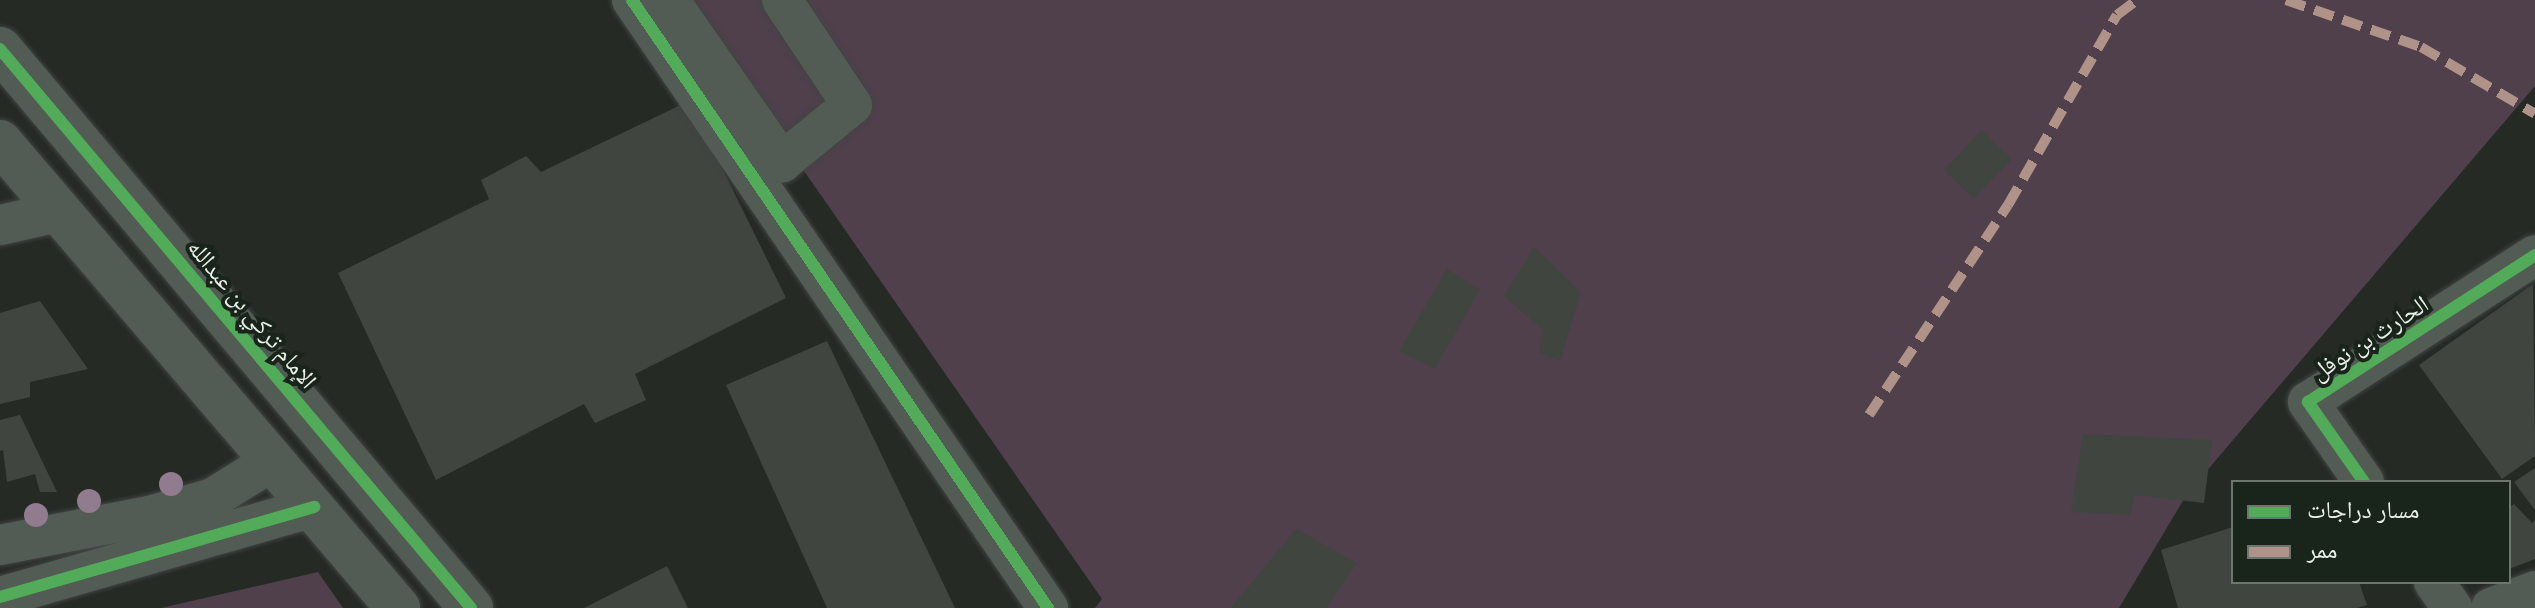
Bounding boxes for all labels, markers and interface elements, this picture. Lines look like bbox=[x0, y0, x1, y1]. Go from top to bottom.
street label: الإمام تركي بن عبدالله bbox=[182, 233, 324, 393]
street label: الحارث بن نوفل bbox=[2305, 288, 2433, 386]
legend bbox=[2231, 480, 2511, 584]
text: مسار دراجات bbox=[2307, 494, 2419, 523]
text: ممر bbox=[2307, 534, 2338, 563]

